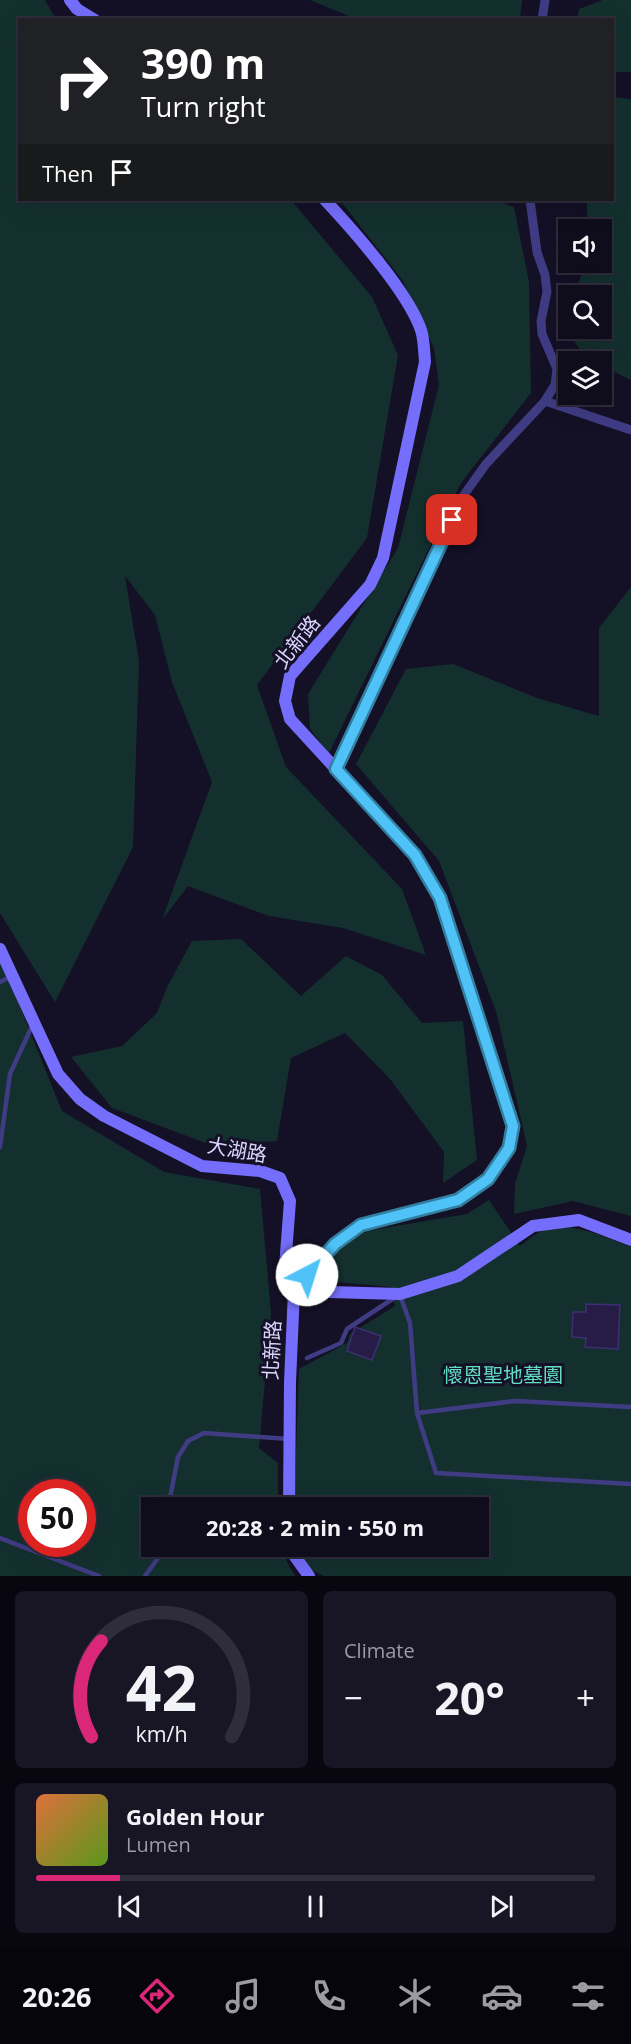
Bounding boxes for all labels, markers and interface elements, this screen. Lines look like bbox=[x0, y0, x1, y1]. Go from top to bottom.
text: 390 m bbox=[141, 34, 265, 91]
icon: right bbox=[42, 42, 120, 120]
text: Turn right bbox=[141, 88, 266, 125]
icon: arrive bbox=[105, 156, 138, 189]
text: Then bbox=[42, 158, 93, 188]
map controls bbox=[558, 219, 612, 405]
button: sound bbox=[558, 219, 612, 273]
button: search bbox=[558, 285, 612, 339]
button: layers bbox=[558, 351, 612, 405]
pin bbox=[426, 494, 477, 545]
icon: arrive bbox=[435, 503, 468, 536]
street label: 北新路 bbox=[267, 610, 326, 674]
street label: 大湖路 bbox=[205, 1131, 269, 1168]
position arrow bbox=[275, 1243, 339, 1307]
street label: 北新路 bbox=[256, 1319, 287, 1381]
park label: 懷恩聖地墓園 bbox=[443, 1361, 563, 1388]
speed limit sign: 50 bbox=[18, 1479, 96, 1557]
text: 20:28 · 2 min · 550 m bbox=[206, 1512, 424, 1542]
text: Climate bbox=[344, 1637, 415, 1664]
text: 42 bbox=[126, 1644, 197, 1729]
text: 20° bbox=[434, 1667, 505, 1728]
text: − bbox=[344, 1675, 363, 1720]
text: + bbox=[576, 1675, 595, 1720]
text: km/h bbox=[135, 1719, 188, 1748]
text: Golden Hour bbox=[126, 1801, 264, 1831]
text: Lumen bbox=[126, 1831, 191, 1858]
icon: previous bbox=[113, 1890, 146, 1923]
icon: pause bbox=[299, 1890, 332, 1923]
icon: next bbox=[485, 1890, 518, 1923]
icon: directions bbox=[136, 1975, 178, 2017]
icon: music bbox=[222, 1975, 264, 2017]
icon: phone bbox=[308, 1975, 350, 2017]
icon: climate bbox=[394, 1975, 436, 2017]
icon: car bbox=[481, 1975, 523, 2017]
icon: filters bbox=[567, 1975, 609, 2017]
text: 20:26 bbox=[22, 1978, 92, 2015]

